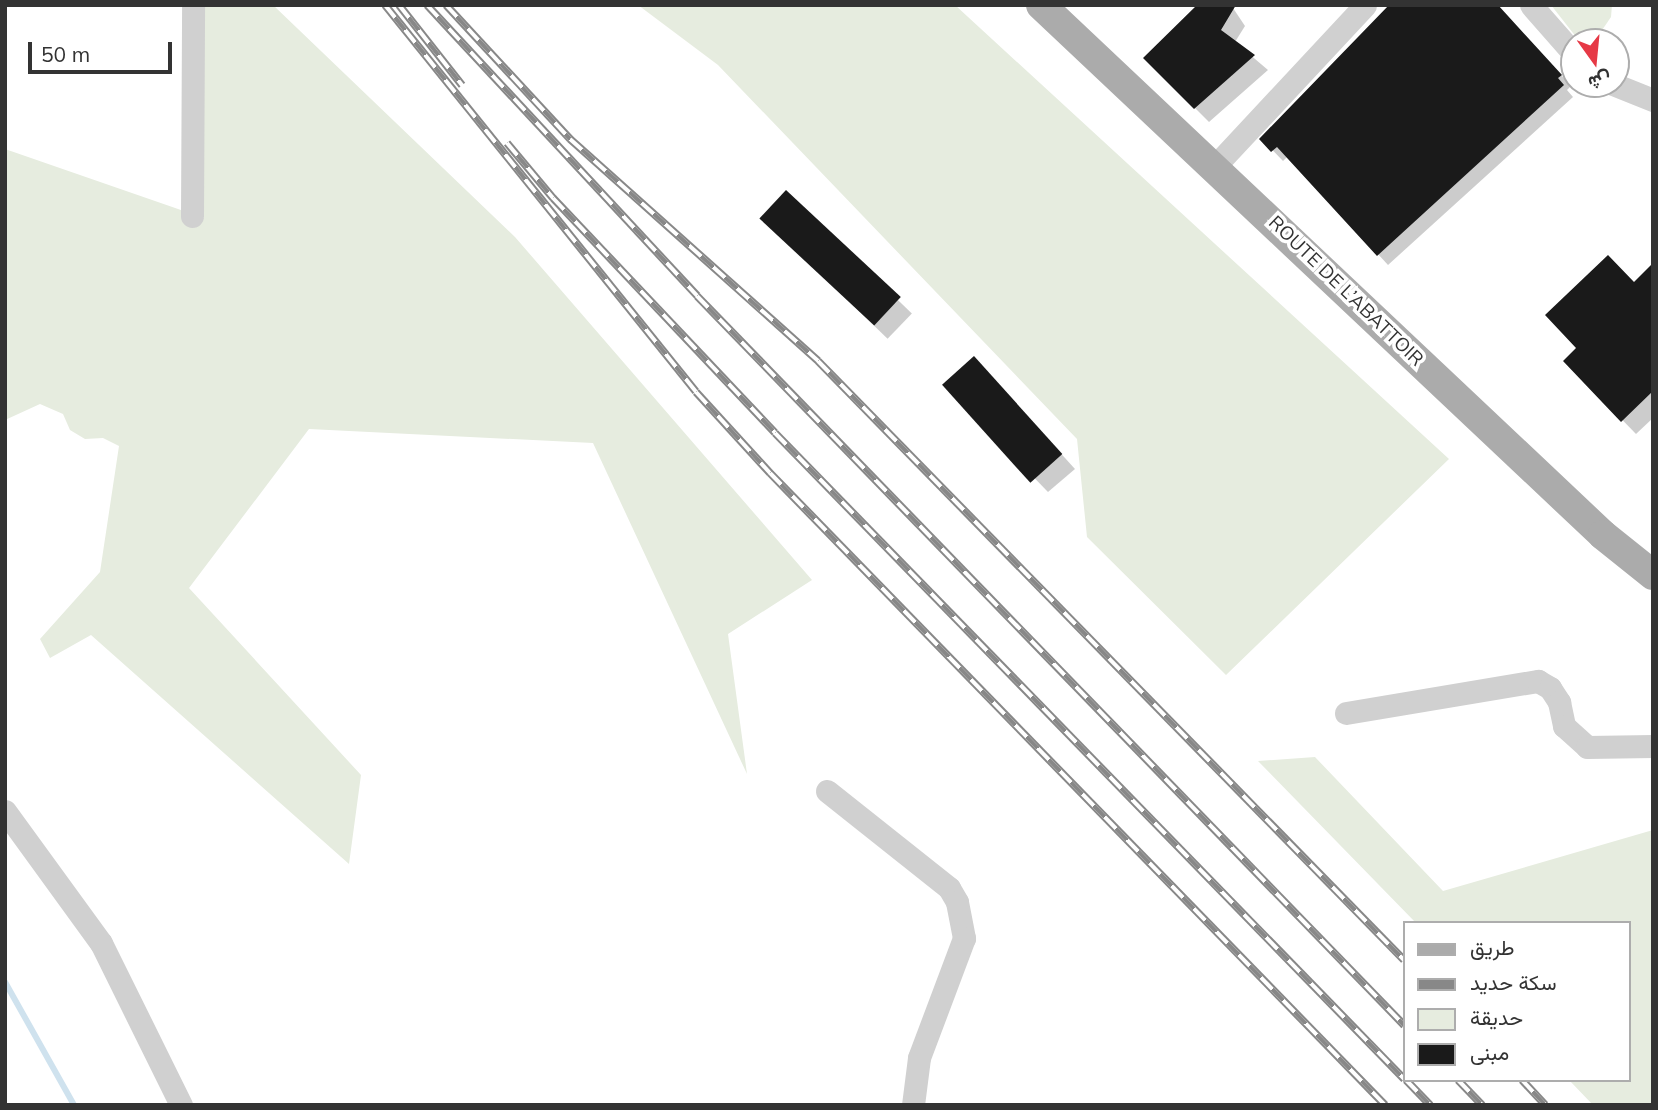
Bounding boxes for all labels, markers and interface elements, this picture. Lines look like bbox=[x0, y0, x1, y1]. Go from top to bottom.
scale bar bbox=[32, 28, 175, 72]
north arrow bbox=[1560, 28, 1630, 98]
text: 50 m bbox=[41, 41, 90, 67]
text: ش bbox=[1586, 67, 1614, 96]
street label: ROUTE DE L’ABATTOIR bbox=[1264, 211, 1428, 371]
legend bbox=[1402, 921, 1630, 1082]
text: طريق bbox=[1470, 934, 1515, 960]
text: سكة حديد bbox=[1470, 969, 1557, 995]
text: حديقة bbox=[1470, 1004, 1523, 1030]
text: مبنى bbox=[1470, 1039, 1509, 1065]

